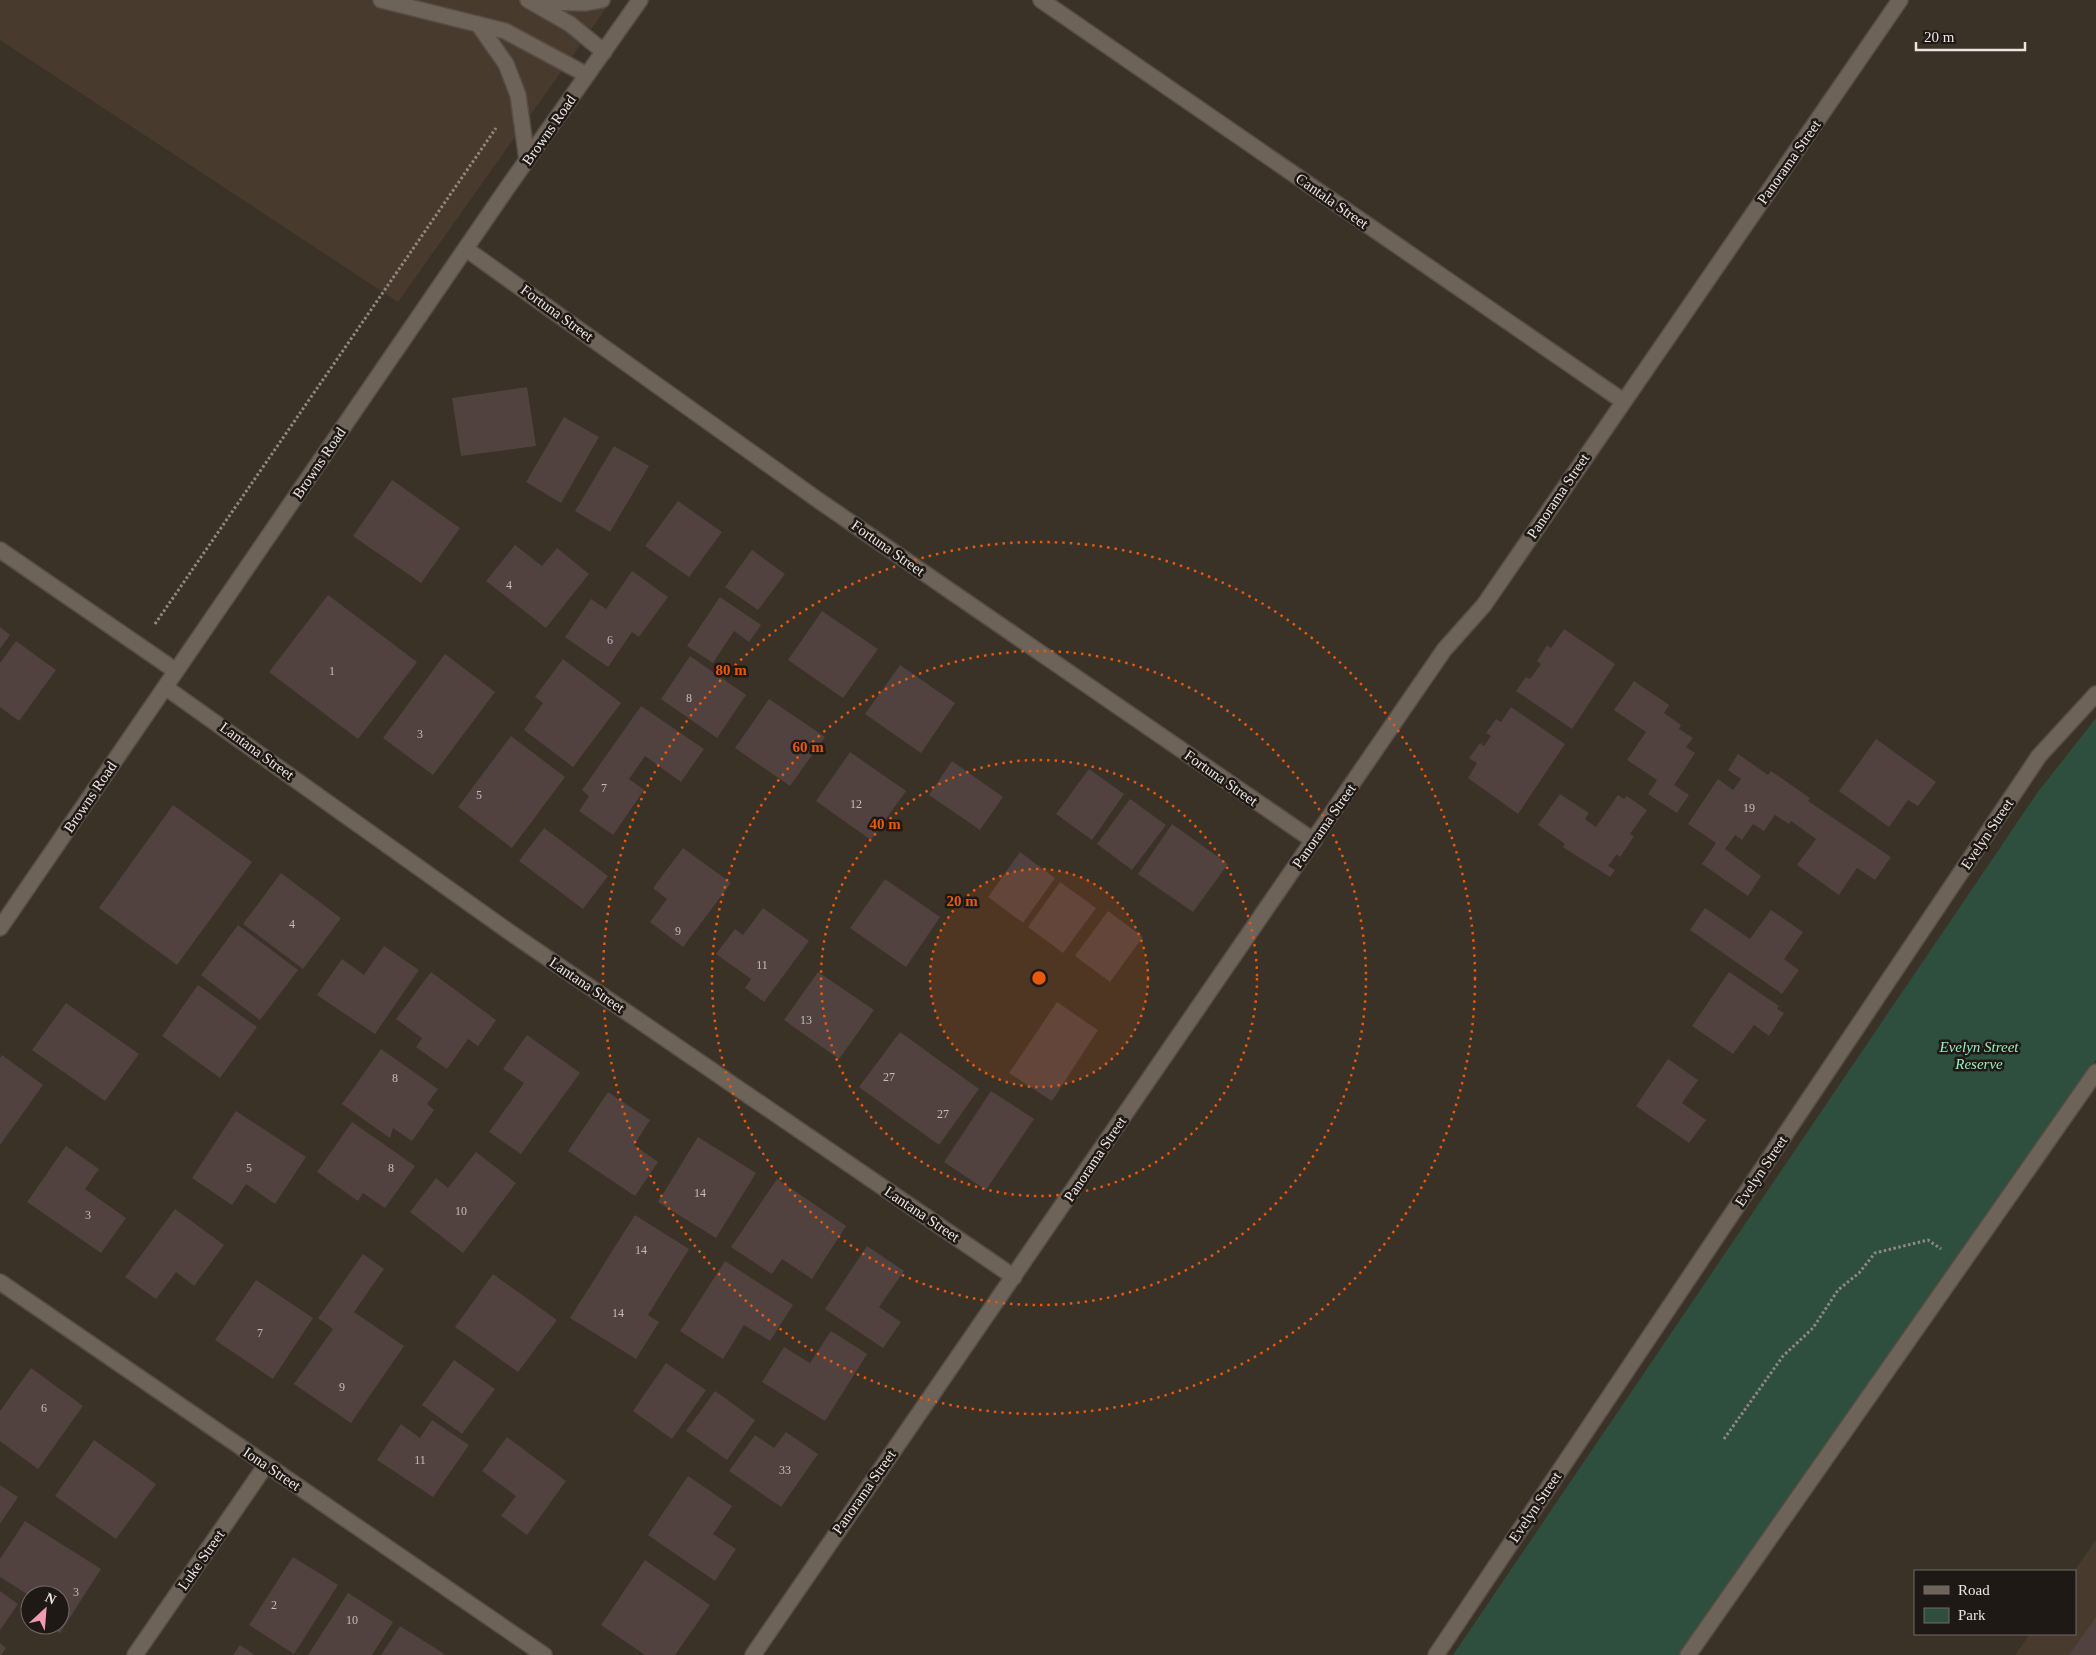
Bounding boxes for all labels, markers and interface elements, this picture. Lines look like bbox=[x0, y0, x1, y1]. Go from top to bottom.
scale bar bbox=[1916, 20, 2025, 52]
text: 20 m bbox=[1924, 29, 1955, 45]
street label: Browns Road bbox=[519, 91, 579, 168]
street label: Panorama Street bbox=[1754, 116, 1824, 207]
street label: Cantala Street bbox=[1293, 170, 1372, 232]
street label: Fortuna Street bbox=[518, 281, 597, 345]
street label: Browns Road bbox=[289, 424, 349, 502]
street label: Panorama Street bbox=[1524, 450, 1593, 541]
street label: Fortuna Street bbox=[848, 517, 928, 580]
house number: 4 bbox=[506, 578, 512, 592]
house number: 6 bbox=[607, 633, 613, 647]
text: 80 m bbox=[715, 662, 747, 678]
house number: 1 bbox=[329, 664, 335, 678]
house number: 8 bbox=[686, 691, 692, 705]
street label: Lantana Street bbox=[217, 719, 298, 784]
house number: 3 bbox=[417, 727, 423, 741]
text: 60 m bbox=[792, 739, 824, 755]
street label: Fortuna Street bbox=[1181, 747, 1261, 810]
street label: Browns Road bbox=[60, 758, 120, 836]
street label: Panorama Street bbox=[1289, 780, 1359, 871]
house number: 7 bbox=[601, 781, 607, 795]
house number: 5 bbox=[476, 788, 482, 802]
street label: Evelyn Street bbox=[1958, 795, 2017, 872]
house number: 12 bbox=[850, 797, 862, 811]
house number: 19 bbox=[1743, 801, 1755, 815]
text: 40 m bbox=[869, 816, 901, 832]
text: 20 m bbox=[946, 893, 978, 909]
house number: 4 bbox=[289, 917, 295, 931]
house number: 9 bbox=[675, 924, 681, 938]
street label: Lantana Street bbox=[546, 954, 628, 1016]
house number: 11 bbox=[756, 958, 768, 972]
centre of rings bbox=[1030, 969, 1048, 987]
house number: 13 bbox=[800, 1013, 812, 1027]
park label: Evelyn Street Reserve bbox=[1939, 1039, 2019, 1072]
house number: 27 bbox=[883, 1070, 895, 1084]
house number: 8 bbox=[392, 1071, 398, 1085]
house number: 27 bbox=[937, 1107, 949, 1121]
street label: Panorama Street bbox=[1061, 1113, 1130, 1204]
street label: Evelyn Street bbox=[1732, 1132, 1791, 1209]
house number: 5 bbox=[246, 1161, 252, 1175]
house number: 8 bbox=[388, 1161, 394, 1175]
street label: Lantana Street bbox=[881, 1183, 963, 1245]
house number: 14 bbox=[694, 1186, 706, 1200]
house number: 10 bbox=[455, 1204, 467, 1218]
house number: 3 bbox=[85, 1208, 91, 1222]
house number: 14 bbox=[635, 1243, 647, 1257]
house number: 14 bbox=[612, 1306, 624, 1320]
house number: 7 bbox=[257, 1326, 263, 1340]
house number: 9 bbox=[339, 1380, 345, 1394]
house number: 6 bbox=[41, 1401, 47, 1415]
street label: Iona Street bbox=[240, 1444, 304, 1494]
street label: Panorama Street bbox=[829, 1446, 899, 1537]
house number: 11 bbox=[414, 1453, 426, 1467]
house number: 33 bbox=[779, 1463, 791, 1477]
street label: Evelyn Street bbox=[1506, 1468, 1565, 1545]
street label: Luke Street bbox=[174, 1526, 228, 1593]
legend bbox=[1914, 1570, 2076, 1635]
text: Road bbox=[1958, 1582, 1990, 1598]
north arrow bbox=[20, 1585, 70, 1635]
house number: 3 bbox=[73, 1585, 79, 1599]
text: N bbox=[43, 1590, 58, 1608]
house number: 2 bbox=[271, 1598, 277, 1612]
text: Park bbox=[1958, 1607, 1986, 1623]
house number: 10 bbox=[346, 1613, 358, 1627]

